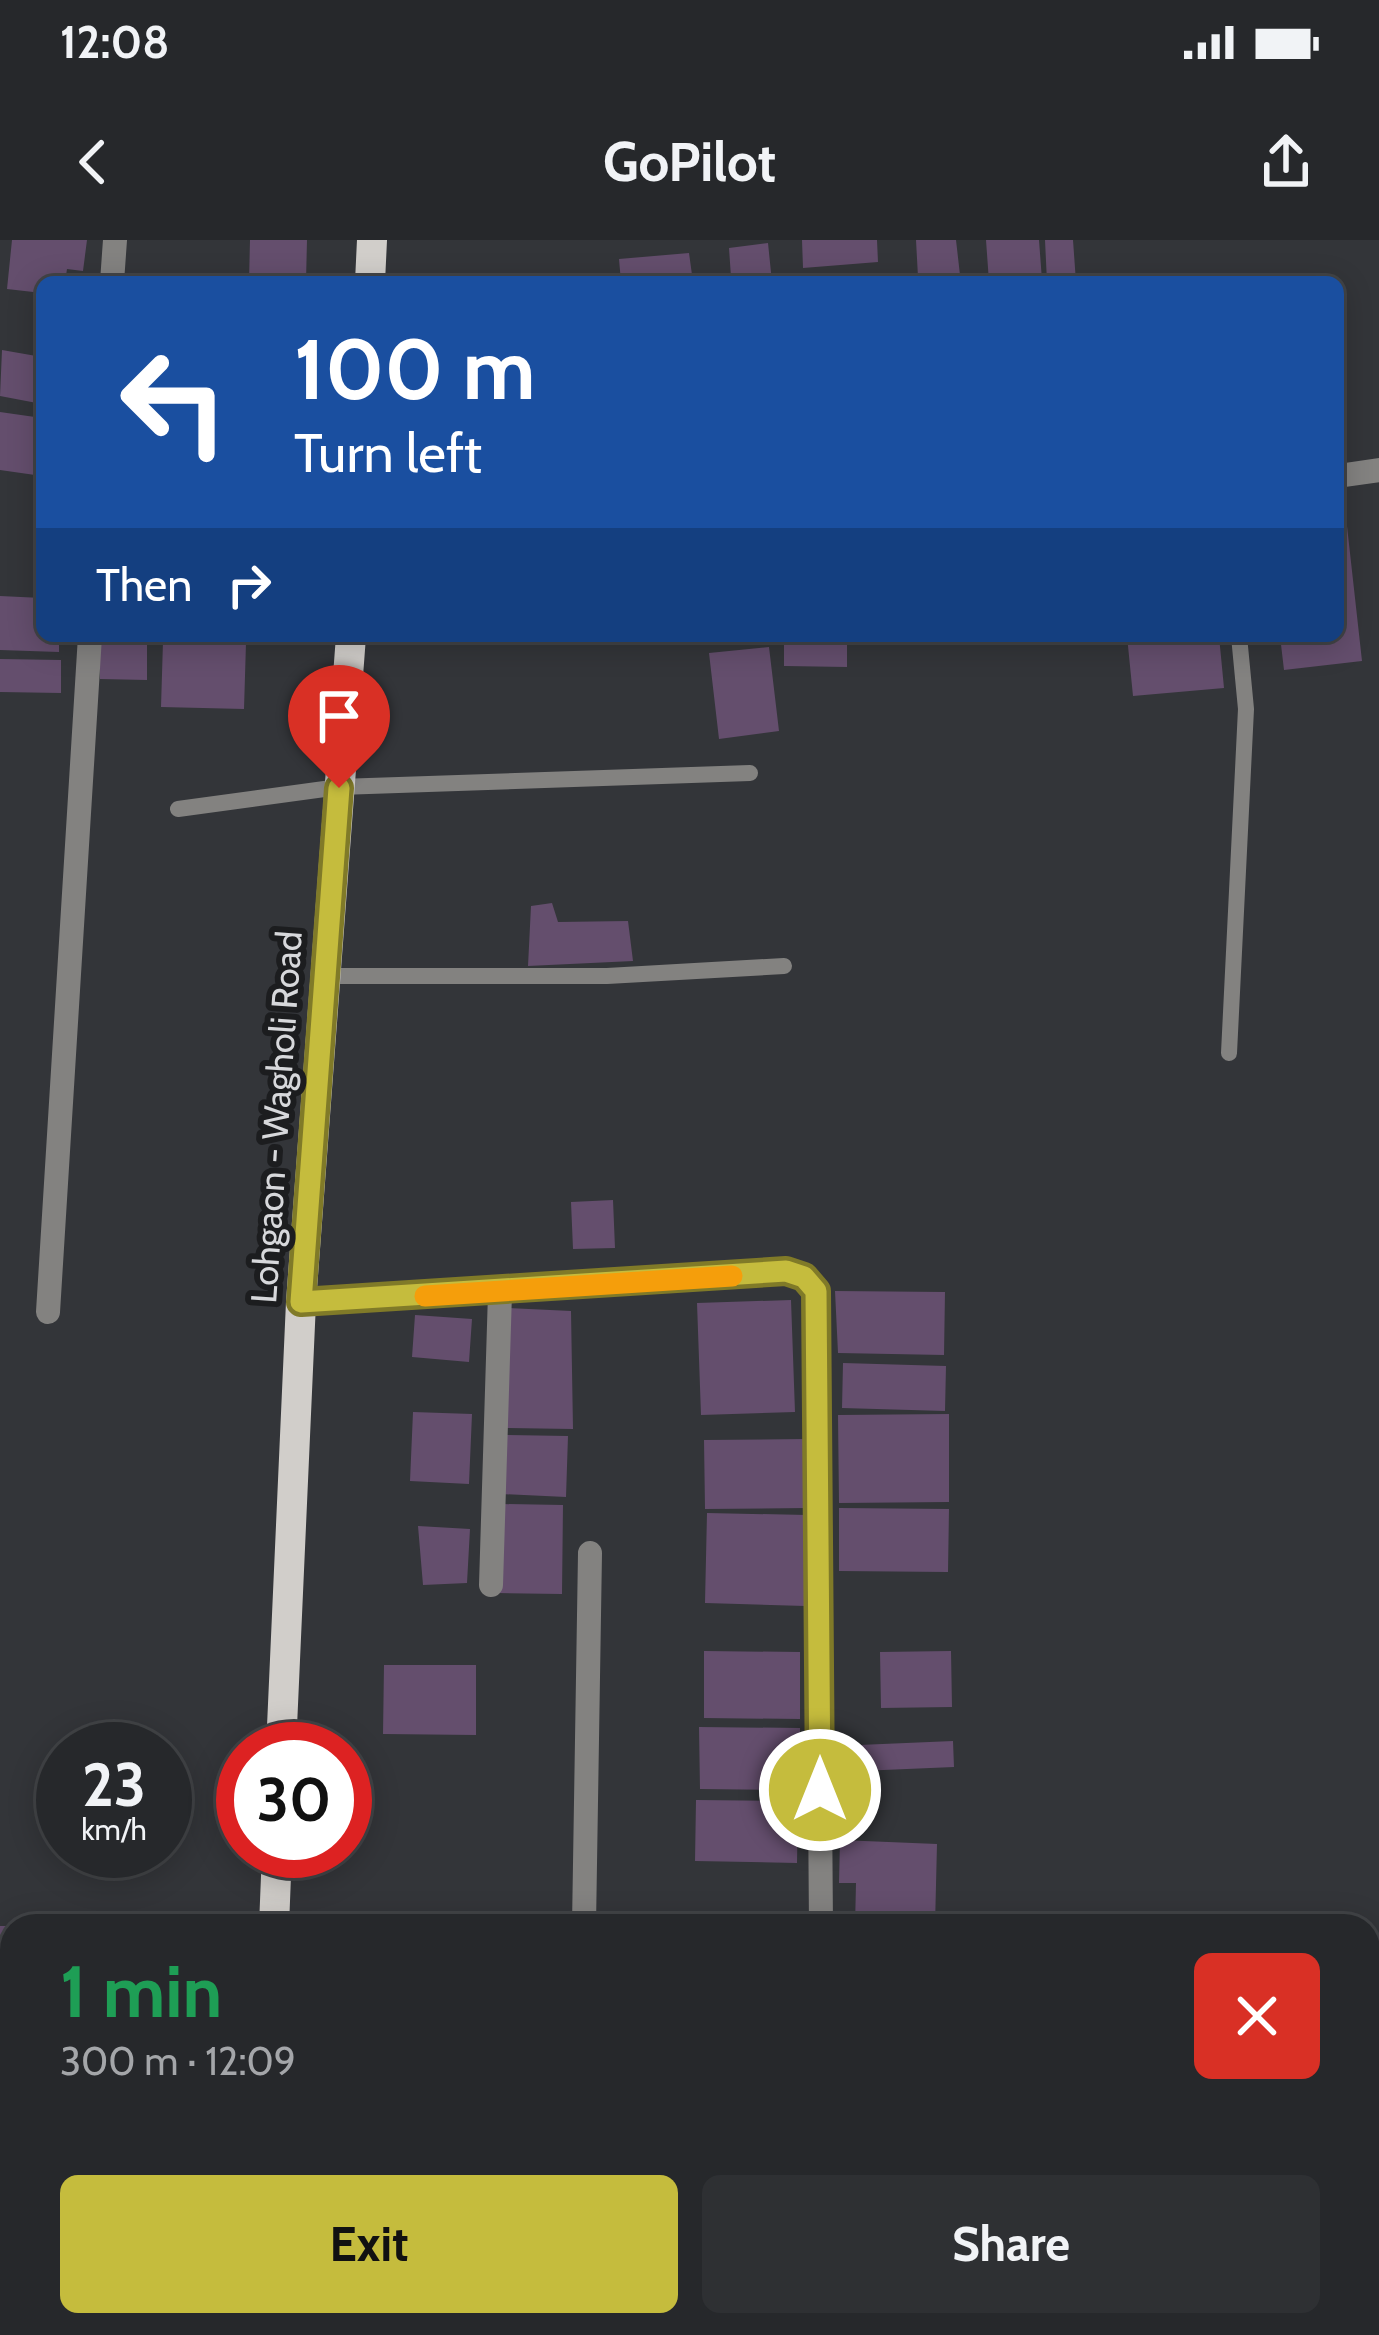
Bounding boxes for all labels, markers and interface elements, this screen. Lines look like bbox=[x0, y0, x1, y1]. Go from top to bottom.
text: 12:08 bbox=[60, 15, 169, 69]
icon: back bbox=[60, 129, 126, 195]
text: GoPilot bbox=[603, 129, 776, 195]
icon: share bbox=[1253, 129, 1319, 195]
text: 100 m bbox=[294, 318, 536, 420]
icon: left bbox=[96, 324, 252, 480]
text: Turn left bbox=[294, 420, 482, 486]
icon: right bbox=[216, 552, 282, 618]
text: Then bbox=[96, 558, 192, 612]
pin bbox=[288, 665, 390, 788]
icon: arrive bbox=[306, 683, 372, 749]
street label: Lohgaon - Wagholi Road bbox=[241, 929, 311, 1305]
speed limit sign: 30 bbox=[216, 1722, 372, 1878]
position arrow bbox=[757, 1727, 883, 1853]
text: 23 bbox=[82, 1748, 146, 1821]
text: km/h bbox=[81, 1811, 147, 1848]
text: 1 min bbox=[60, 1948, 222, 2035]
button: close bbox=[1194, 1953, 1320, 2079]
text: 300 m · 12:09 bbox=[60, 2037, 296, 2085]
button: Exit bbox=[60, 2175, 678, 2313]
button: Share bbox=[702, 2175, 1320, 2313]

